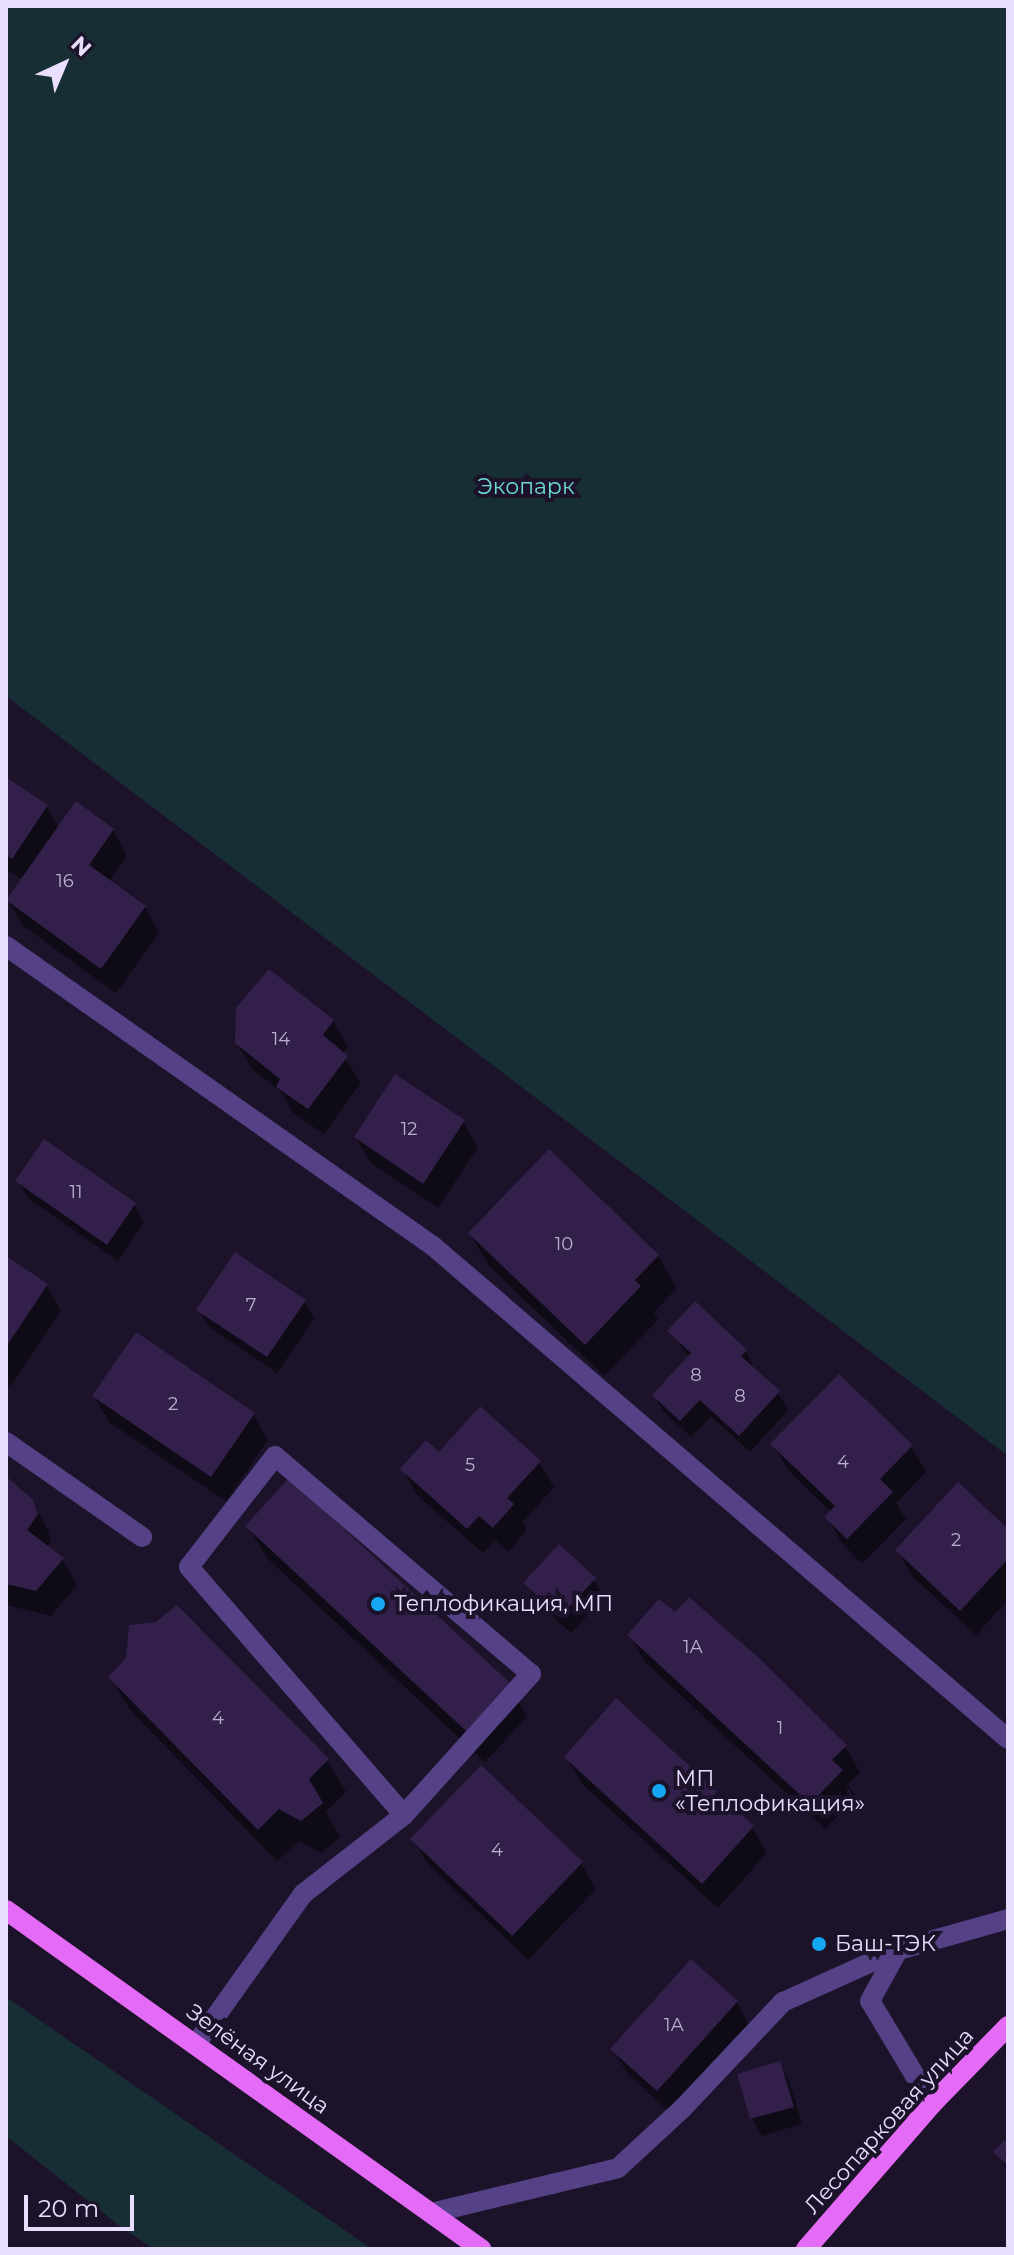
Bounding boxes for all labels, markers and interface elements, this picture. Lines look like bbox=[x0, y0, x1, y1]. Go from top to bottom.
north arrow bbox=[24, 24, 104, 104]
text: N bbox=[65, 30, 97, 62]
park label: Экопарк bbox=[477, 474, 575, 500]
house number: 16 bbox=[56, 870, 74, 892]
house number: 14 bbox=[272, 1028, 290, 1050]
house number: 12 bbox=[401, 1118, 417, 1140]
house number: 11 bbox=[70, 1181, 82, 1203]
house number: 10 bbox=[555, 1233, 573, 1255]
house number: 7 bbox=[246, 1294, 256, 1316]
house number: 8 bbox=[690, 1364, 702, 1386]
house number: 8 bbox=[734, 1385, 746, 1407]
house number: 2 bbox=[168, 1393, 178, 1415]
house number: 4 bbox=[837, 1451, 849, 1473]
house number: 5 bbox=[465, 1454, 475, 1476]
house number: 2 bbox=[951, 1529, 961, 1551]
place label: Теплофикация, МП bbox=[394, 1591, 613, 1617]
marker: Теплофикация, МП bbox=[369, 1595, 387, 1613]
house number: 1А bbox=[683, 1636, 703, 1658]
house number: 4 bbox=[212, 1707, 224, 1729]
house number: 1 bbox=[777, 1717, 783, 1739]
place label: МП «Теплофикация» bbox=[675, 1765, 865, 1816]
marker: МП «Теплофикация» bbox=[650, 1782, 668, 1800]
house number: 4 bbox=[491, 1839, 503, 1861]
place label: Баш-ТЭК bbox=[835, 1931, 936, 1957]
marker: Баш-ТЭК bbox=[810, 1935, 828, 1953]
street label: Зелёная улица bbox=[181, 1998, 335, 2120]
house number: 1А bbox=[664, 2014, 684, 2036]
street label: Лесопарковая улица bbox=[799, 2023, 979, 2219]
scale bar bbox=[28, 2179, 138, 2229]
text: 20 m bbox=[38, 2194, 99, 2223]

